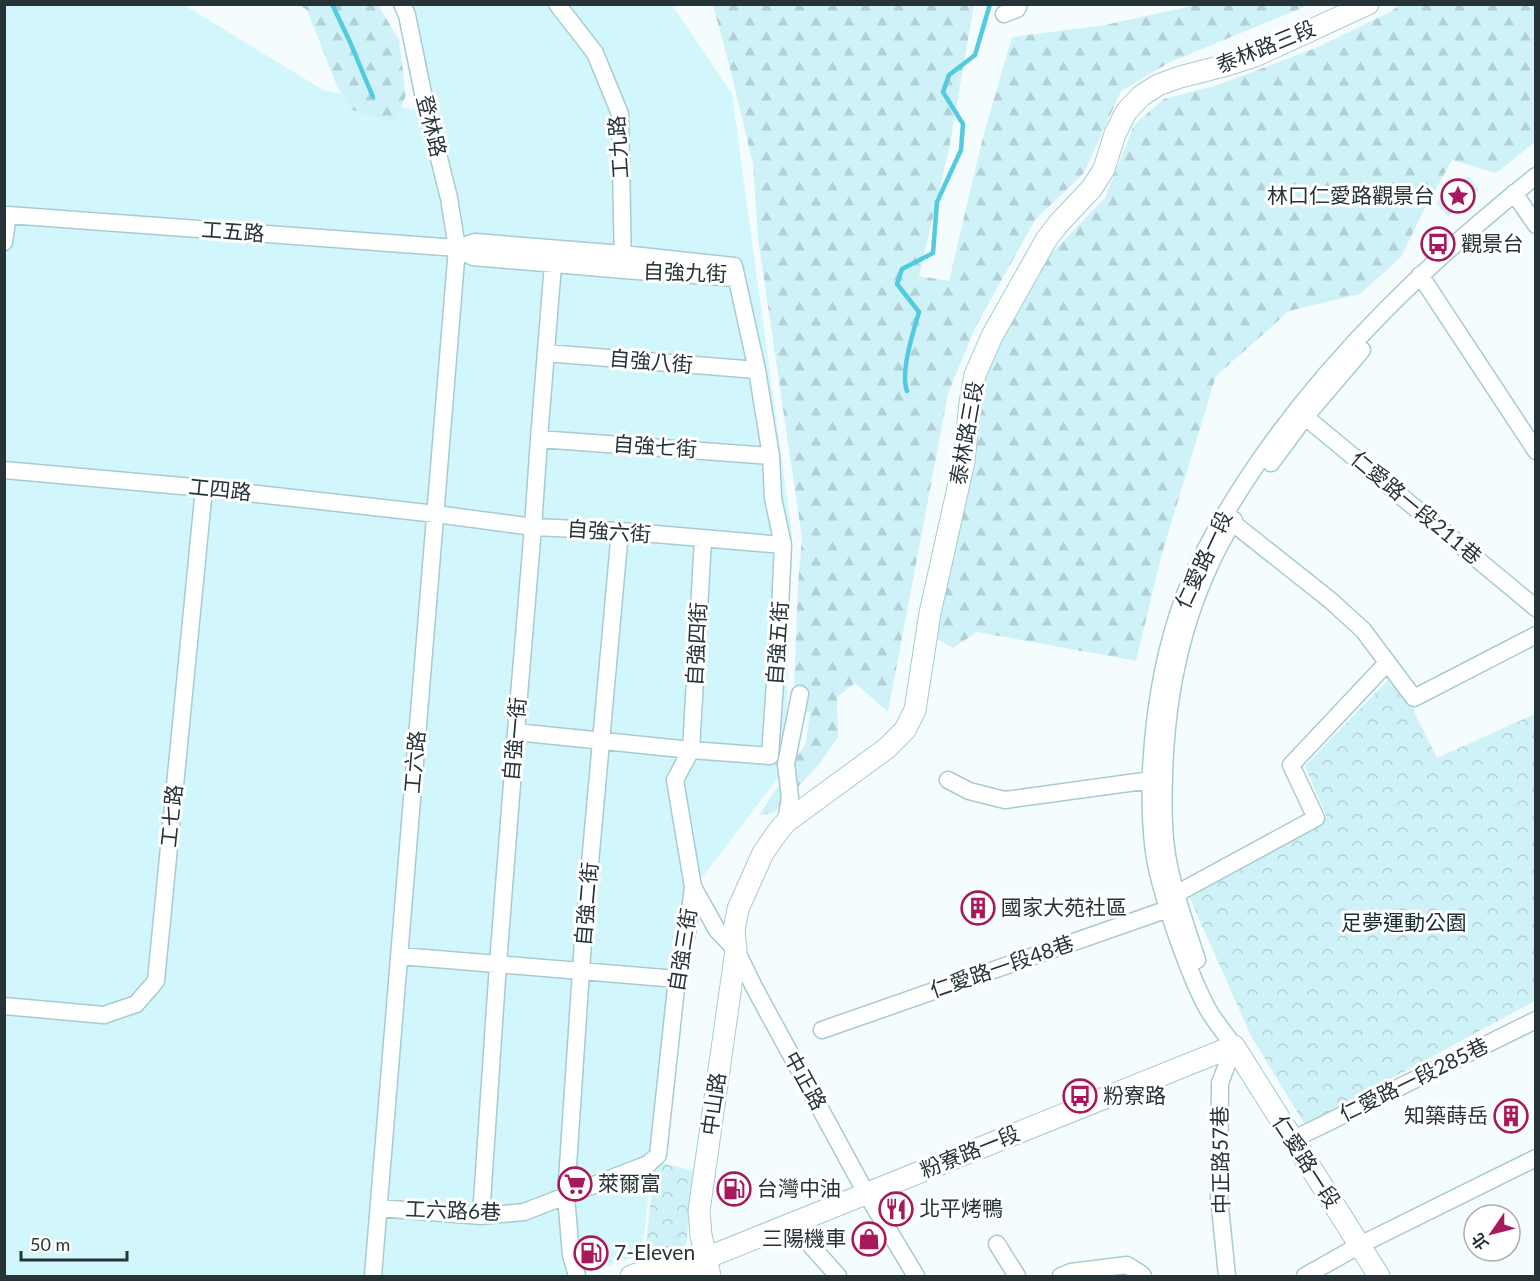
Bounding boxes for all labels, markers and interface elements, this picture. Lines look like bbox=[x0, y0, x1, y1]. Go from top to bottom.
street label: 泰林路三段 bbox=[1212, 14, 1319, 77]
street label: 登林路 bbox=[413, 92, 452, 159]
street label: 工九路 bbox=[603, 115, 632, 179]
place icon: 林口仁愛路觀景台 bbox=[1440, 178, 1476, 214]
place label: 林口仁愛路觀景台 bbox=[1267, 182, 1435, 207]
street label: 工五路 bbox=[201, 216, 265, 245]
bus stop icon: 觀景台 bbox=[1420, 226, 1456, 262]
place label: 觀景台 bbox=[1461, 230, 1524, 255]
street label: 自強九街 bbox=[643, 258, 727, 285]
street label: 自強八街 bbox=[608, 344, 694, 377]
street label: 泰林路三段 bbox=[944, 379, 987, 487]
street label: 自強七街 bbox=[612, 430, 698, 461]
street label: 仁愛路一段211巷 bbox=[1347, 445, 1487, 569]
street label: 工四路 bbox=[188, 473, 253, 504]
street label: 仁愛路一段 bbox=[1169, 507, 1236, 612]
street label: 自強六街 bbox=[566, 515, 652, 546]
street label: 自強五街 bbox=[761, 600, 792, 686]
street label: 自強四街 bbox=[681, 601, 710, 687]
street label: 自強一街 bbox=[497, 696, 530, 782]
street label: 工六路 bbox=[398, 729, 429, 794]
street label: 工七路 bbox=[155, 783, 186, 848]
street label: 自強二街 bbox=[569, 861, 602, 947]
building icon: 國家大苑社區 bbox=[960, 890, 996, 926]
place label: 國家大苑社區 bbox=[1001, 894, 1127, 919]
street label: 自強三街 bbox=[663, 906, 700, 993]
park label: 足夢運動公園 bbox=[1341, 909, 1467, 934]
street label: 仁愛路一段48巷 bbox=[926, 929, 1077, 1002]
street label: 仁愛路一段285巷 bbox=[1335, 1032, 1492, 1126]
street label: 中正路 bbox=[780, 1047, 833, 1114]
street label: 中山路 bbox=[696, 1071, 729, 1137]
bus stop icon: 粉寮路 bbox=[1062, 1078, 1098, 1114]
place label: 粉寮路 bbox=[1103, 1082, 1166, 1107]
building icon: 知築蒔岳 bbox=[1493, 1098, 1529, 1134]
place label: 知築蒔岳 bbox=[1404, 1102, 1488, 1127]
street label: 中正路57巷 bbox=[1206, 1106, 1233, 1214]
street label: 仁愛路一段 bbox=[1268, 1110, 1346, 1212]
street label: 粉寮路一段 bbox=[916, 1119, 1023, 1182]
supermarket icon: 萊爾富 bbox=[557, 1166, 593, 1202]
place label: 萊爾富 bbox=[598, 1170, 661, 1195]
fuel station icon: 台灣中油 bbox=[716, 1171, 752, 1207]
place label: 台灣中油 bbox=[757, 1175, 841, 1200]
restaurant icon: 北平烤鴨 bbox=[878, 1191, 914, 1227]
street label: 工六路6巷 bbox=[405, 1195, 502, 1224]
place label: 北平烤鴨 bbox=[919, 1195, 1003, 1220]
north arrow bbox=[1462, 1203, 1522, 1263]
shop icon: 三陽機車 bbox=[851, 1221, 887, 1257]
scale bar bbox=[21, 1224, 128, 1262]
place label: 三陽機車 bbox=[762, 1225, 846, 1250]
text: 北 bbox=[1467, 1230, 1492, 1254]
text: 50 m bbox=[30, 1233, 70, 1255]
fuel station icon: 7-Eleven bbox=[573, 1235, 609, 1271]
place label: 7-Eleven bbox=[614, 1239, 695, 1264]

